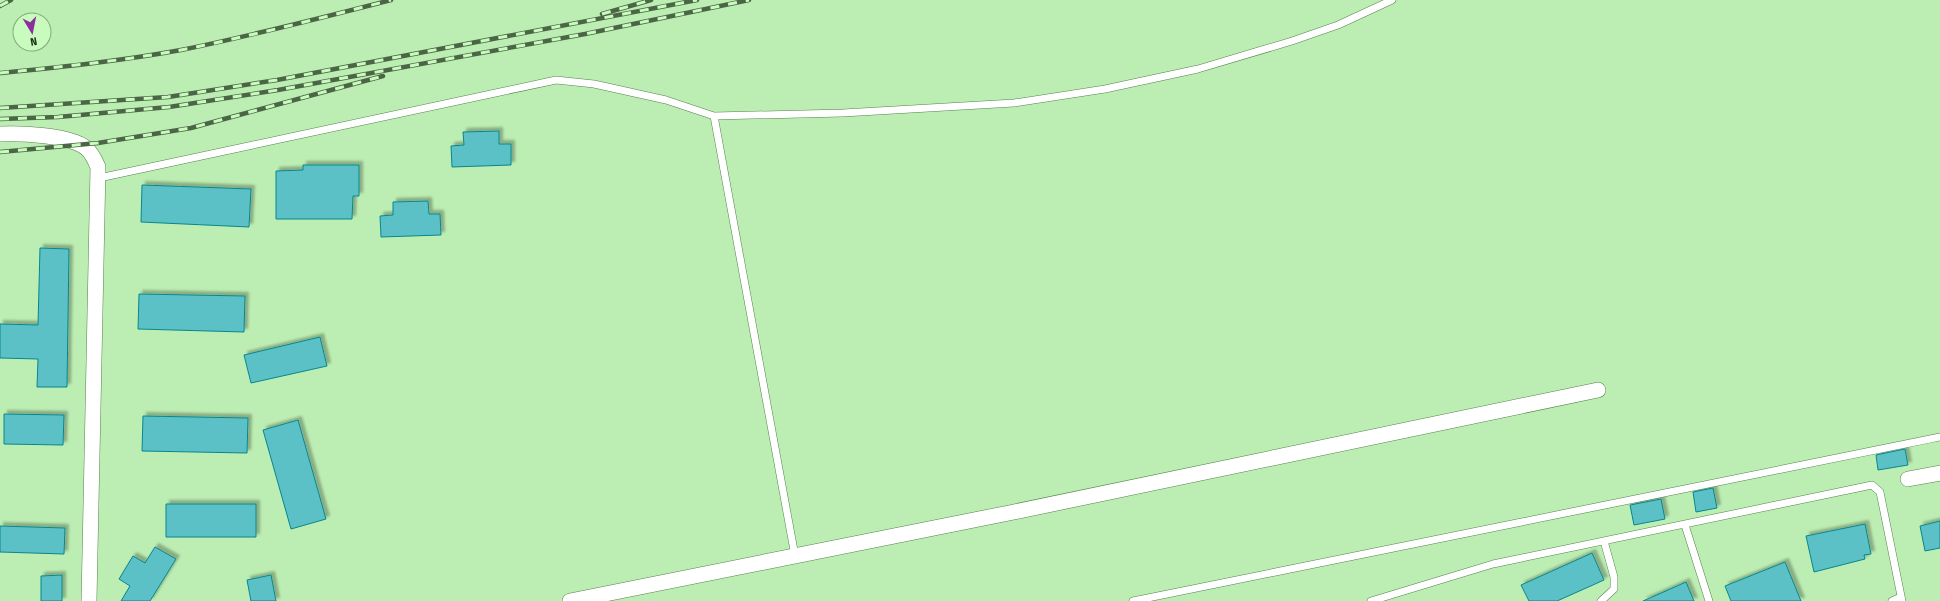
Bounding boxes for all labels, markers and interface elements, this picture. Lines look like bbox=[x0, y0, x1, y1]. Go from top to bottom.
north arrow bbox=[12, 12, 52, 52]
text: N bbox=[29, 34, 38, 48]

